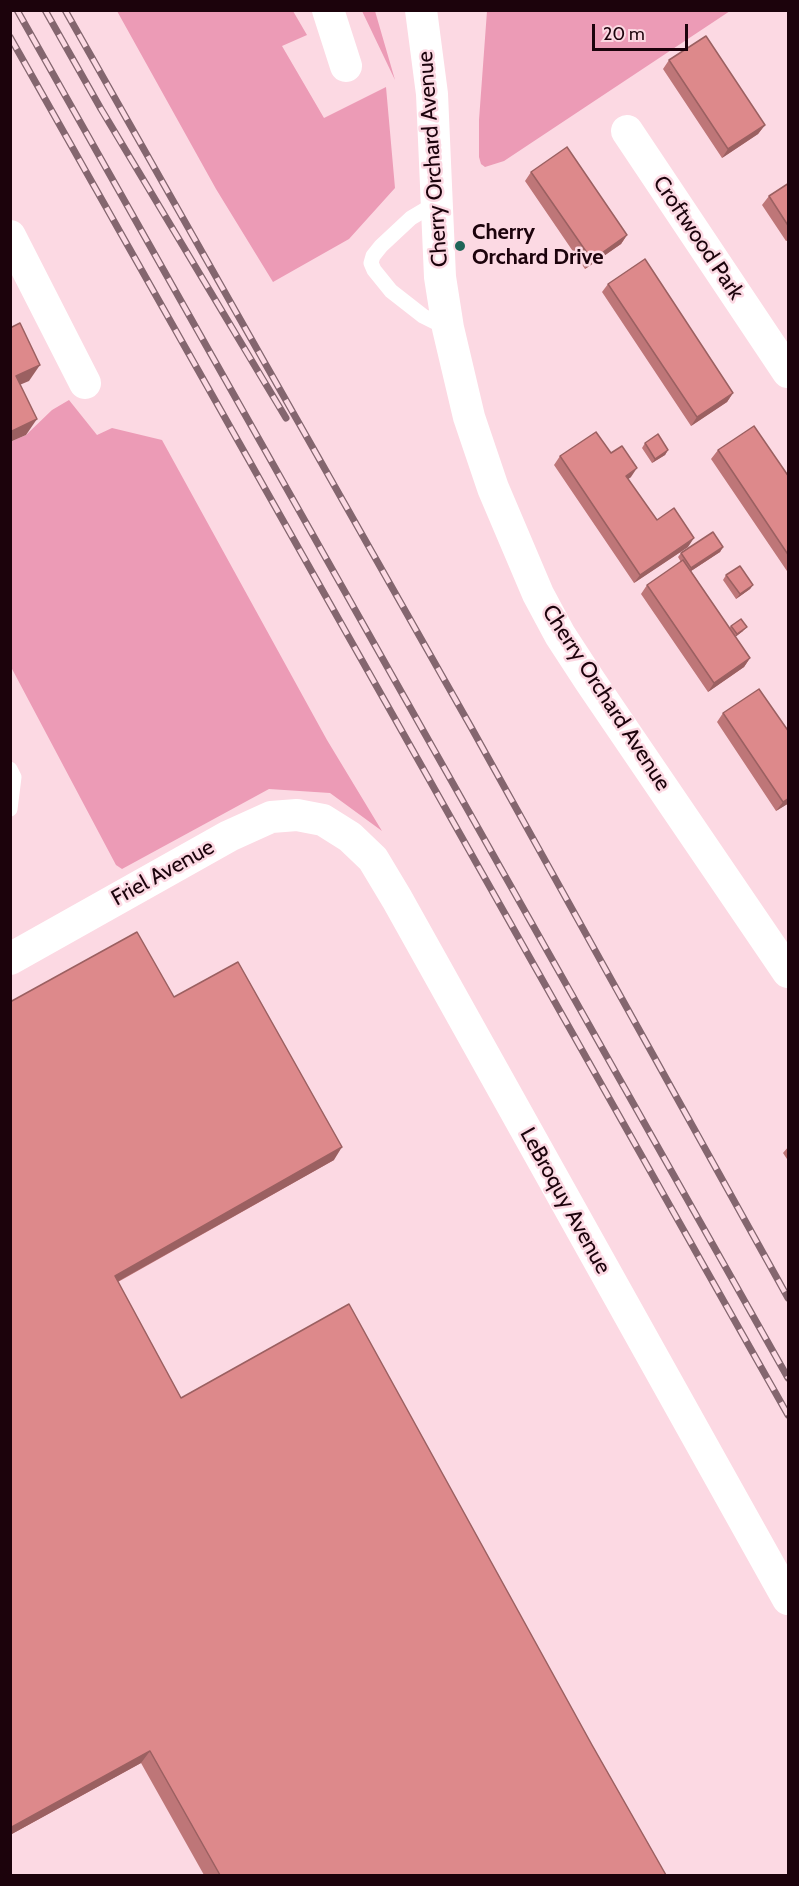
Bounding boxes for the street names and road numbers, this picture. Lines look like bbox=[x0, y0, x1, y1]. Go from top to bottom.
street label: Cherry Orchard Avenue bbox=[412, 50, 454, 268]
street label: Croftwood Park bbox=[647, 171, 749, 305]
street label: Cherry Orchard Avenue bbox=[536, 600, 676, 796]
street label: Friel Avenue bbox=[107, 834, 219, 912]
street label: LeBroquy Avenue bbox=[514, 1123, 616, 1279]

